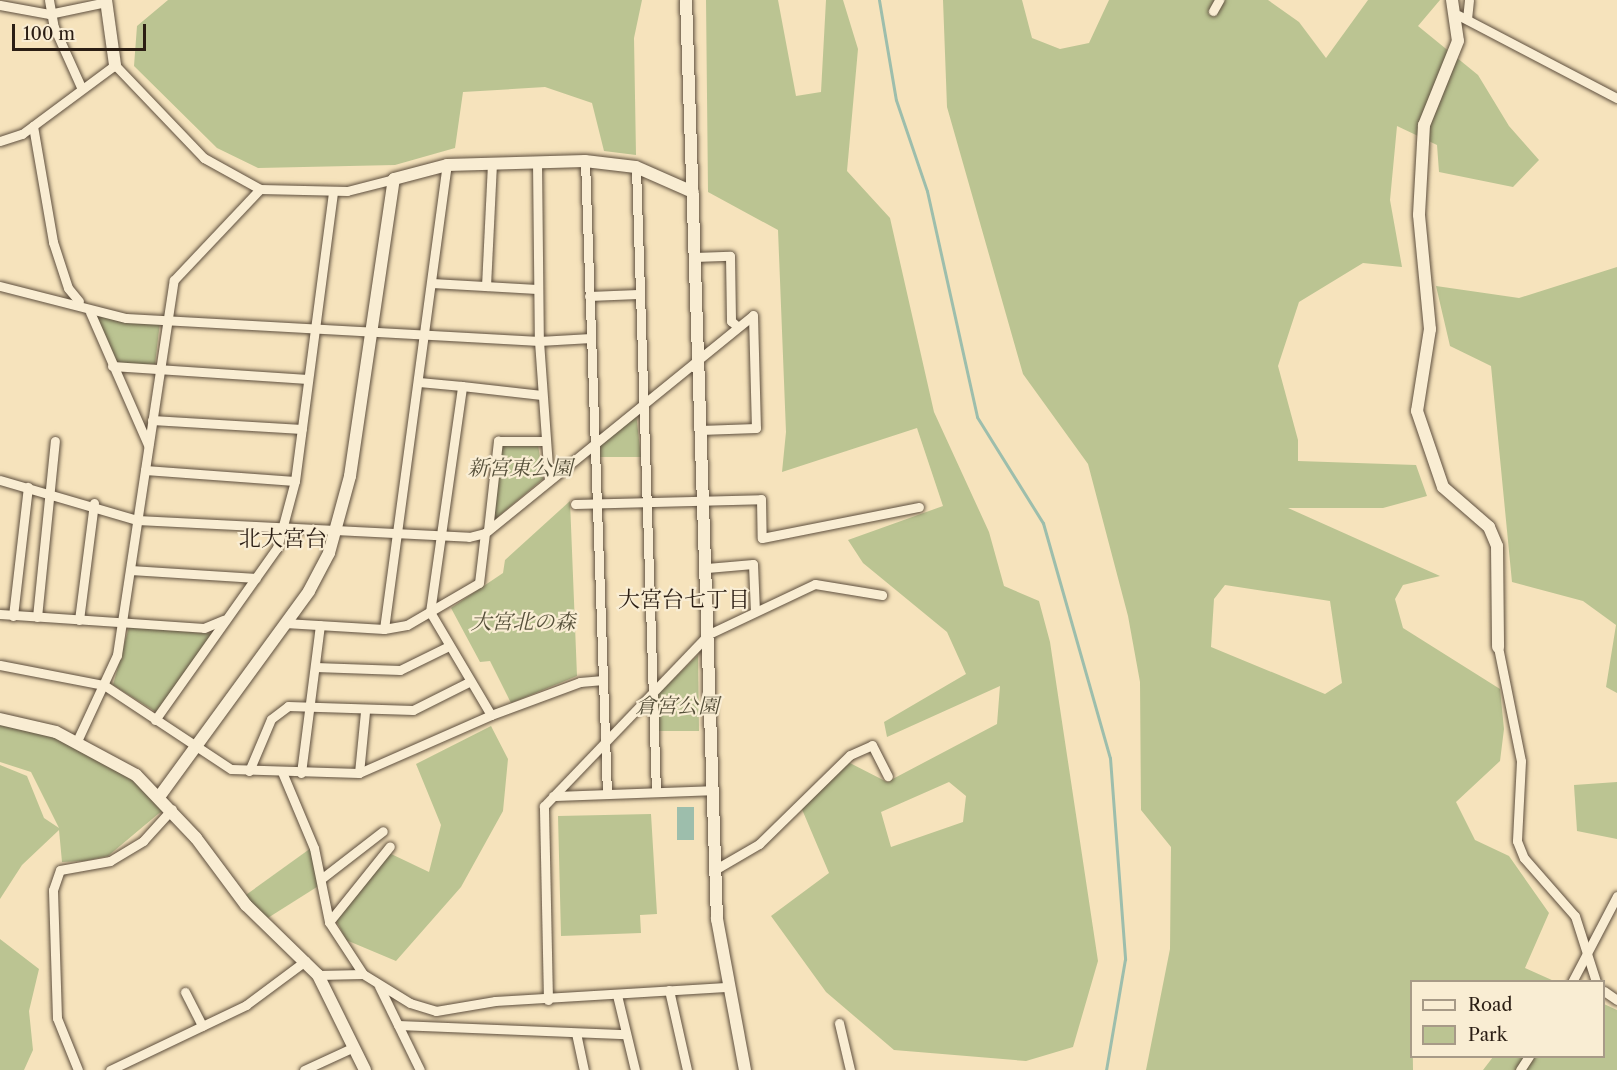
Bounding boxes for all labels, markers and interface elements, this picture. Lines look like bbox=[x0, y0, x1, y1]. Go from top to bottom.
scale bar bbox=[15, 12, 148, 50]
text: 100 m bbox=[23, 23, 75, 45]
park label: 新宮東公園 bbox=[468, 455, 572, 481]
district label: 北大宮台 bbox=[239, 526, 327, 552]
district label: 大宮台七丁目 bbox=[618, 587, 750, 613]
park label: 大宮北の森 bbox=[471, 609, 575, 635]
park label: 倉宮公園 bbox=[635, 693, 719, 719]
legend bbox=[1410, 980, 1605, 1058]
text: Road bbox=[1468, 994, 1513, 1016]
text: Park bbox=[1468, 1024, 1507, 1046]

